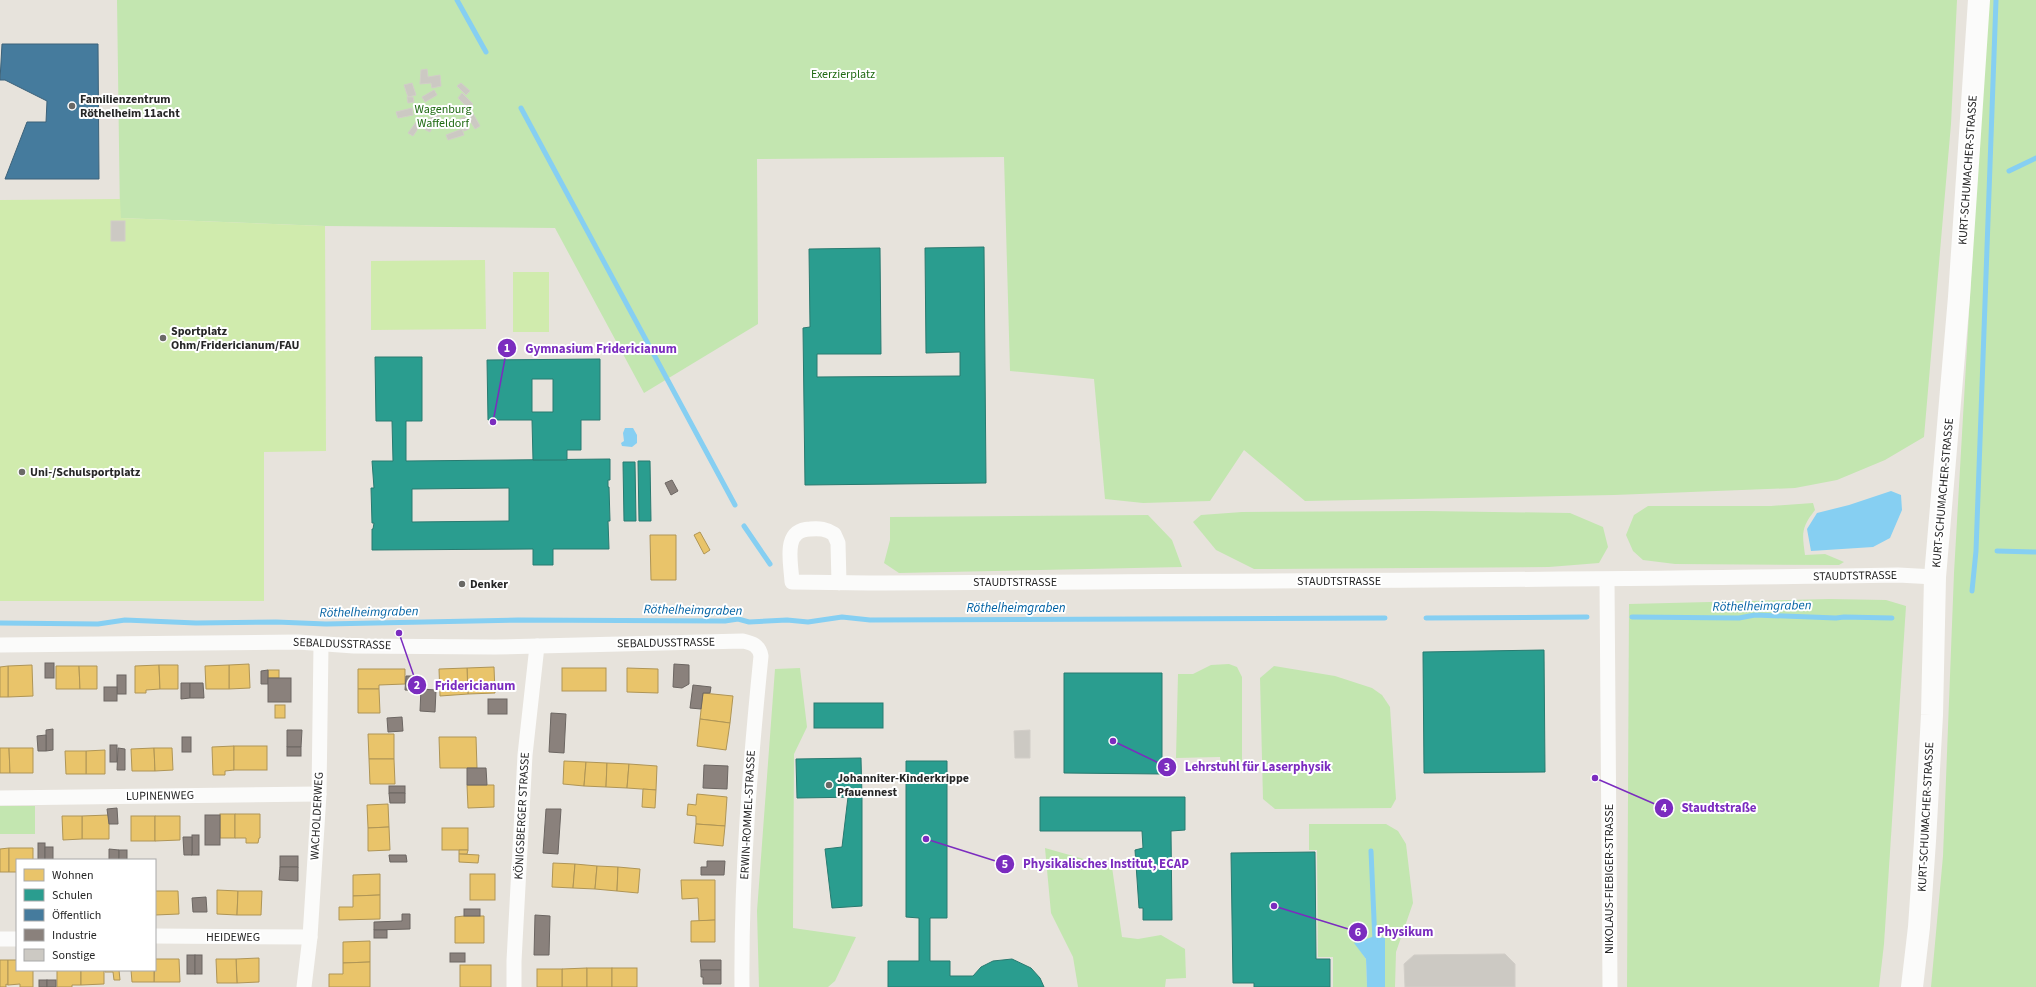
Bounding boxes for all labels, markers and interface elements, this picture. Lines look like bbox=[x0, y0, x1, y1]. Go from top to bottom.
park label: Exerzierplatz bbox=[811, 66, 875, 83]
place label: Familienzentrum Röthelheim 11acht bbox=[80, 91, 180, 122]
street label: KURT-SCHUMACHER-STRASSE bbox=[1954, 95, 1982, 245]
marker: Familienzentrum Röthelheim 11acht bbox=[67, 101, 77, 111]
park label: Wagenburg Waffeldorf bbox=[415, 101, 471, 132]
place label: Sportplatz Ohm/Fridericianum/FAU bbox=[171, 323, 300, 354]
marker: Sportplatz Ohm/Fridericianum/FAU bbox=[158, 333, 168, 343]
callout: Gymnasium Fridericianum bbox=[497, 335, 685, 360]
text: 1 bbox=[504, 340, 510, 357]
text: Gymnasium Fridericianum bbox=[525, 340, 677, 358]
street label: KURT-SCHUMACHER-STRASSE bbox=[1928, 418, 1958, 568]
place label: Uni-/Schulsportplatz bbox=[30, 464, 141, 481]
marker: Uni-/Schulsportplatz bbox=[17, 467, 27, 477]
street label: STAUDTSTRASSE bbox=[1813, 567, 1897, 585]
street label: STAUDTSTRASSE bbox=[1297, 573, 1381, 590]
street label: STAUDTSTRASSE bbox=[973, 574, 1057, 591]
place label: Denker bbox=[470, 576, 508, 593]
marker: Denker bbox=[457, 579, 467, 589]
water label: Röthelheimgraben bbox=[1712, 596, 1812, 616]
water label: Röthelheimgraben bbox=[967, 599, 1066, 617]
water label: Röthelheimgraben bbox=[643, 600, 743, 620]
water label: Röthelheimgraben bbox=[319, 602, 419, 622]
street label: SEBALDUSSTRASSE bbox=[293, 634, 391, 654]
street label: SEBALDUSSTRASSE bbox=[617, 634, 715, 652]
callout: Fridericianum bbox=[407, 673, 524, 698]
text: 2 bbox=[414, 677, 420, 694]
text: Fridericianum bbox=[435, 677, 515, 695]
street label: KURT-SCHUMACHER-STRASSE bbox=[1914, 742, 1938, 892]
street label: ERWIN-ROMMEL-STRASSE bbox=[736, 750, 760, 880]
street label: KÖNIGSBERGER STRASSE bbox=[510, 752, 534, 880]
callout: Lehrstuhl für Laserphysik bbox=[1157, 754, 1339, 779]
text: Lehrstuhl für Laserphysik bbox=[1185, 758, 1332, 776]
text: 3 bbox=[1164, 759, 1170, 776]
place label: Johanniter-Kinderkrippe Pfauennest bbox=[837, 770, 969, 801]
street label: WACHOLDERWEG bbox=[306, 772, 328, 860]
marker: Johanniter-Kinderkrippe Pfauennest bbox=[824, 780, 834, 790]
street label: LUPINENWEG bbox=[126, 787, 194, 805]
callout: Staudtstraße bbox=[1654, 795, 1765, 820]
text: Staudtstraße bbox=[1681, 799, 1757, 817]
text: 4 bbox=[1661, 800, 1668, 817]
street label: NIKOLAUS-FIEBIGER-STRASSE bbox=[1601, 804, 1618, 954]
callout: Physikalisches Institut, ECAP bbox=[995, 851, 1197, 876]
text: Physikalisches Institut, ECAP bbox=[1023, 855, 1189, 873]
text: 5 bbox=[1002, 856, 1008, 873]
legend bbox=[16, 859, 156, 971]
text: Wohnen bbox=[52, 867, 94, 884]
text: Schulen bbox=[52, 887, 93, 904]
text: Öffentlich bbox=[52, 907, 101, 924]
callout: Physikum bbox=[1348, 919, 1441, 944]
text: Physikum bbox=[1377, 923, 1433, 941]
text: 6 bbox=[1355, 924, 1361, 941]
text: Industrie bbox=[52, 927, 97, 944]
street label: HEIDEWEG bbox=[206, 929, 260, 946]
text: Sonstige bbox=[52, 947, 95, 964]

